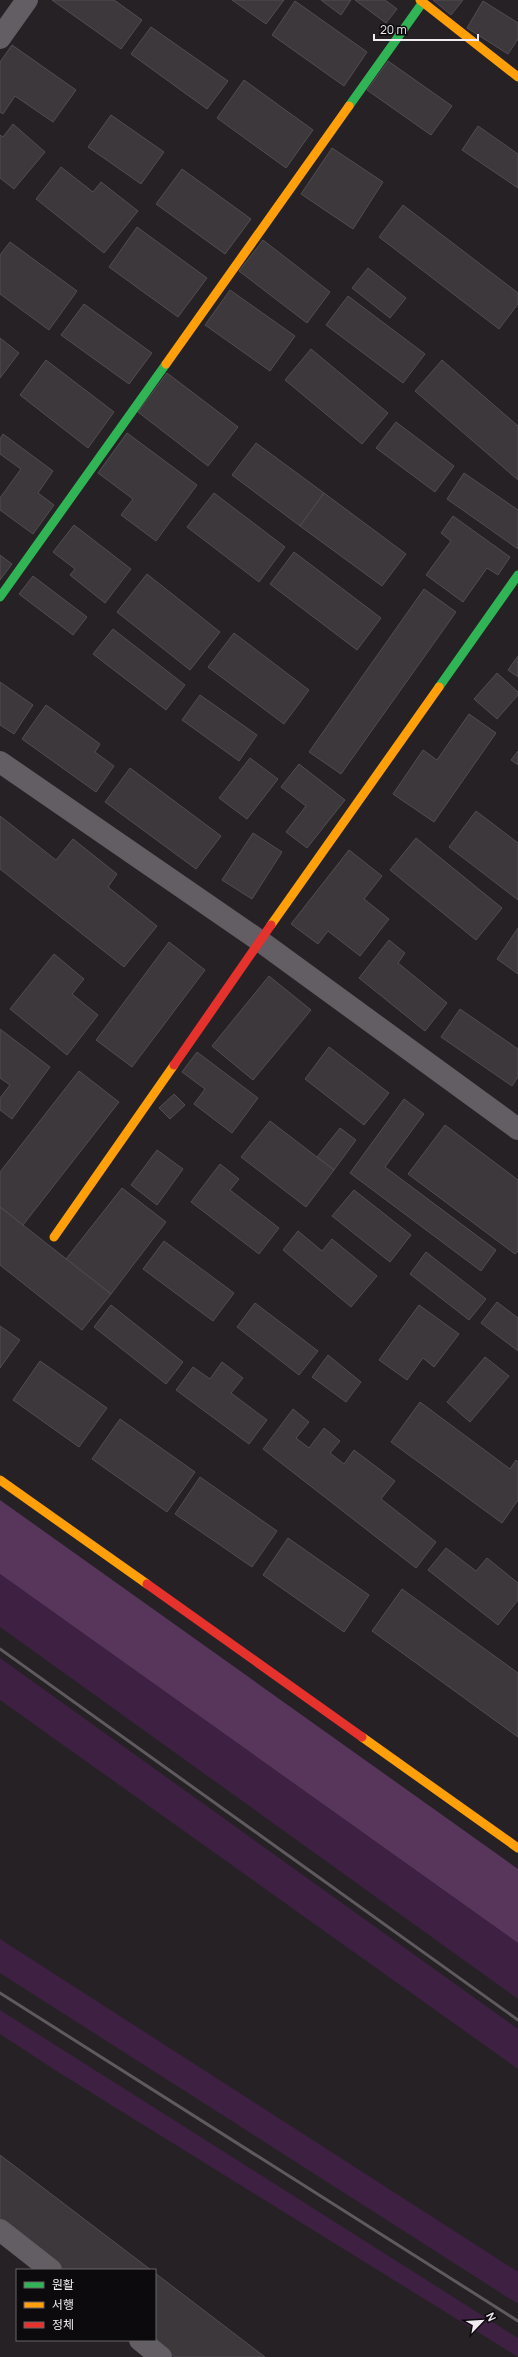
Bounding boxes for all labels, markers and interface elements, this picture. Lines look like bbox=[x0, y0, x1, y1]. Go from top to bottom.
scale bar bbox=[374, 16, 478, 42]
text: 20 m bbox=[380, 21, 407, 38]
legend bbox=[16, 2269, 156, 2341]
text: 원활 bbox=[52, 2276, 74, 2293]
text: 서행 bbox=[52, 2296, 74, 2313]
north arrow bbox=[462, 2301, 502, 2341]
text: N bbox=[483, 2310, 500, 2323]
text: 정체 bbox=[52, 2316, 74, 2333]

